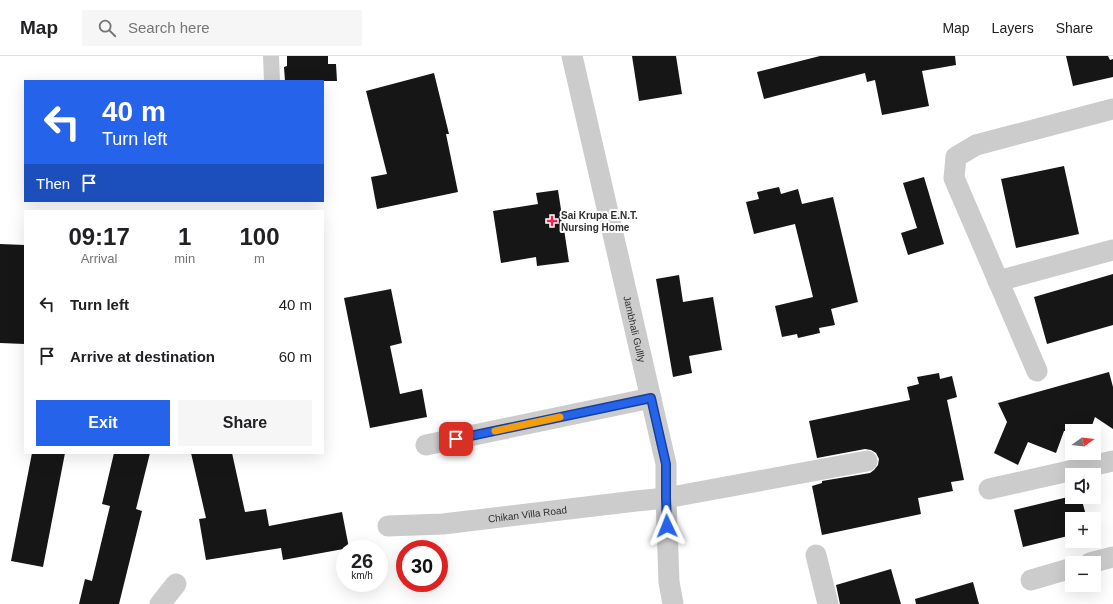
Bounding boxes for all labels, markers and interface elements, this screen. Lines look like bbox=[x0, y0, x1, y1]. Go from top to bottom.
search box bbox=[82, 10, 362, 46]
text: Map bbox=[20, 17, 58, 38]
icon: search bbox=[96, 17, 118, 39]
text: Search here bbox=[128, 19, 210, 36]
text: Map bbox=[942, 20, 970, 36]
text: Layers bbox=[992, 20, 1034, 36]
text: Share bbox=[1056, 20, 1093, 36]
icon: left bbox=[36, 96, 88, 148]
text: 40 m bbox=[102, 96, 166, 127]
text: Turn left bbox=[102, 129, 167, 149]
icon: arrive bbox=[78, 172, 100, 194]
text: Then bbox=[36, 175, 70, 192]
place label: Sai Krupa E.N.T. Nursing Home bbox=[561, 210, 638, 233]
marker: Sai Krupa E.N.T. Nursing Home bbox=[546, 215, 558, 227]
text: 09:17 bbox=[68, 223, 130, 250]
text: 1 bbox=[178, 223, 191, 250]
text: 100 bbox=[240, 223, 280, 250]
text: Arrival bbox=[81, 251, 118, 266]
text: min bbox=[174, 251, 195, 266]
text: m bbox=[254, 251, 265, 266]
icon: left bbox=[36, 293, 58, 315]
street label: Jambhali Gullly bbox=[622, 295, 648, 363]
text: Turn left bbox=[70, 296, 129, 313]
text: 40 m bbox=[279, 296, 312, 313]
icon: arrive bbox=[36, 345, 58, 367]
text: Arrive at destination bbox=[70, 348, 215, 365]
text: 60 m bbox=[279, 348, 312, 365]
button: Exit bbox=[36, 400, 170, 446]
button: Share bbox=[178, 400, 312, 446]
pin bbox=[439, 422, 473, 456]
north arrow bbox=[1065, 424, 1101, 460]
map controls bbox=[1065, 424, 1101, 592]
icon: arrive bbox=[445, 428, 467, 450]
button: sound bbox=[1065, 468, 1101, 504]
street label: Chikan Villa Road bbox=[487, 504, 567, 524]
position arrow bbox=[646, 505, 688, 547]
button: + bbox=[1065, 512, 1101, 548]
speed limit sign: 30 bbox=[396, 540, 448, 592]
text: 26 bbox=[351, 550, 373, 572]
button: − bbox=[1065, 556, 1101, 592]
text: km/h bbox=[351, 570, 373, 581]

